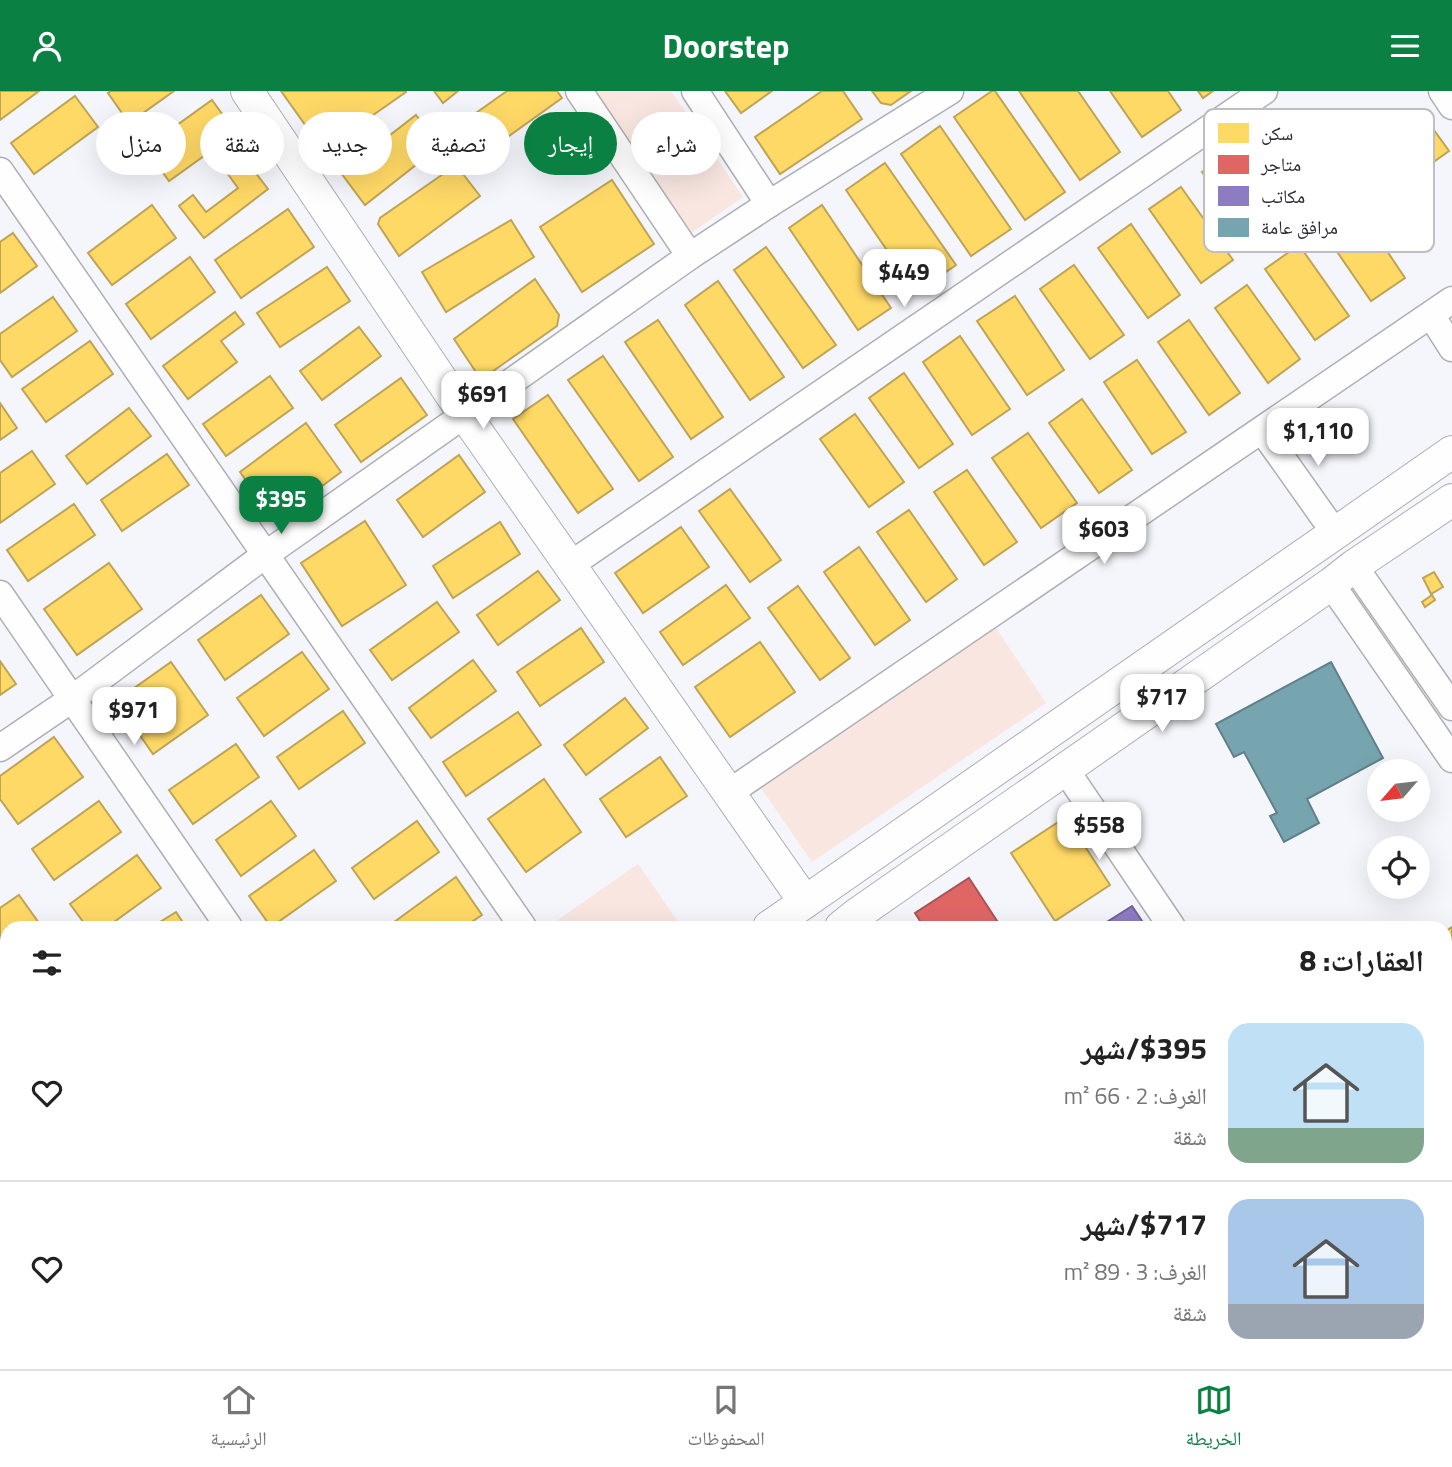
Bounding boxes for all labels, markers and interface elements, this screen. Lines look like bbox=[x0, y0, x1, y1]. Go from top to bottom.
text: Doorstep bbox=[663, 22, 789, 70]
icon: person bbox=[28, 27, 66, 65]
icon: menu bbox=[1386, 27, 1424, 65]
legend bbox=[1204, 109, 1434, 252]
chip: منزل bbox=[96, 112, 186, 175]
chip: شقة bbox=[200, 112, 284, 175]
chip: جديد bbox=[298, 112, 392, 175]
chip: تصفية bbox=[406, 112, 510, 175]
chip: إيجار bbox=[524, 112, 617, 175]
chip: شراء bbox=[631, 112, 721, 175]
text: سكن bbox=[1261, 118, 1293, 147]
text: متاجر bbox=[1260, 149, 1301, 178]
text: مكاتب bbox=[1261, 181, 1305, 210]
text: مرافق عامة bbox=[1261, 212, 1338, 241]
pin: $449 bbox=[863, 249, 945, 309]
text: $449 bbox=[878, 254, 930, 289]
pin: $691 bbox=[442, 371, 524, 431]
text: $691 bbox=[457, 376, 509, 411]
pin: $1,110 bbox=[1261, 409, 1375, 468]
text: $1,110 bbox=[1283, 413, 1353, 448]
pin: $395 bbox=[240, 477, 322, 536]
text: $395 bbox=[255, 481, 307, 516]
pin: $603 bbox=[1063, 507, 1145, 566]
text: $603 bbox=[1078, 511, 1130, 546]
pin: $717 bbox=[1121, 675, 1203, 734]
text: $717 bbox=[1136, 679, 1188, 714]
pin: $971 bbox=[93, 687, 175, 747]
text: $971 bbox=[108, 692, 160, 727]
north arrow bbox=[1367, 759, 1430, 823]
map controls bbox=[1367, 759, 1430, 899]
pin: $558 bbox=[1058, 803, 1140, 862]
text: $558 bbox=[1073, 807, 1125, 842]
button: locate bbox=[1367, 836, 1430, 899]
text: العقارات: 8 bbox=[1299, 937, 1424, 983]
icon: filters bbox=[28, 944, 66, 982]
text: $395/شهر bbox=[1081, 1025, 1207, 1071]
icon: home bbox=[1284, 1051, 1368, 1135]
icon: heart bbox=[28, 1074, 66, 1112]
text: الغرف: 2 · 66 m² bbox=[1064, 1078, 1207, 1113]
text: شقة bbox=[1173, 1119, 1207, 1154]
text: $717/شهر bbox=[1081, 1201, 1207, 1247]
icon: home bbox=[1284, 1227, 1368, 1311]
icon: heart bbox=[28, 1250, 66, 1288]
text: الغرف: 3 · 89 m² bbox=[1064, 1254, 1207, 1289]
text: شقة bbox=[1173, 1295, 1207, 1330]
tab: الرئيسية bbox=[210, 1381, 267, 1457]
tab: المحفوظات bbox=[688, 1381, 765, 1457]
tab: الخريطة bbox=[1186, 1381, 1242, 1457]

